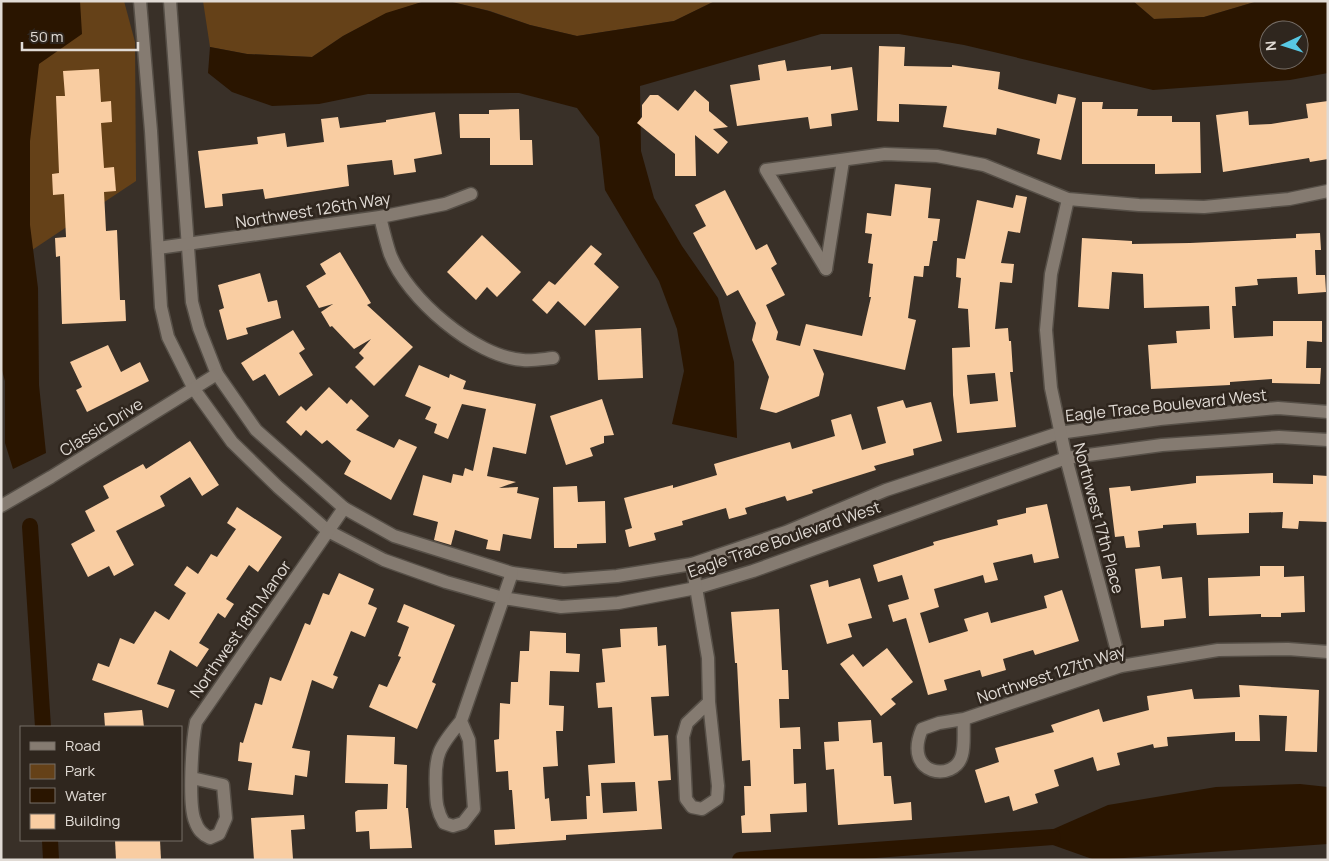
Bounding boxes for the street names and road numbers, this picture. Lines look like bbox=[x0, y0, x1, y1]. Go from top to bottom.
street label: Northwest 126th Way bbox=[234, 187, 393, 233]
street label: Eagle Trace Boulevard West bbox=[1064, 383, 1268, 427]
street label: Classic Drive bbox=[55, 393, 147, 461]
street label: Northwest 17th Place bbox=[1068, 440, 1130, 596]
street label: Eagle Trace Boulevard West bbox=[685, 496, 883, 582]
street label: Northwest 18th Manor bbox=[184, 556, 296, 702]
street label: Northwest 127th Way bbox=[974, 639, 1129, 708]

